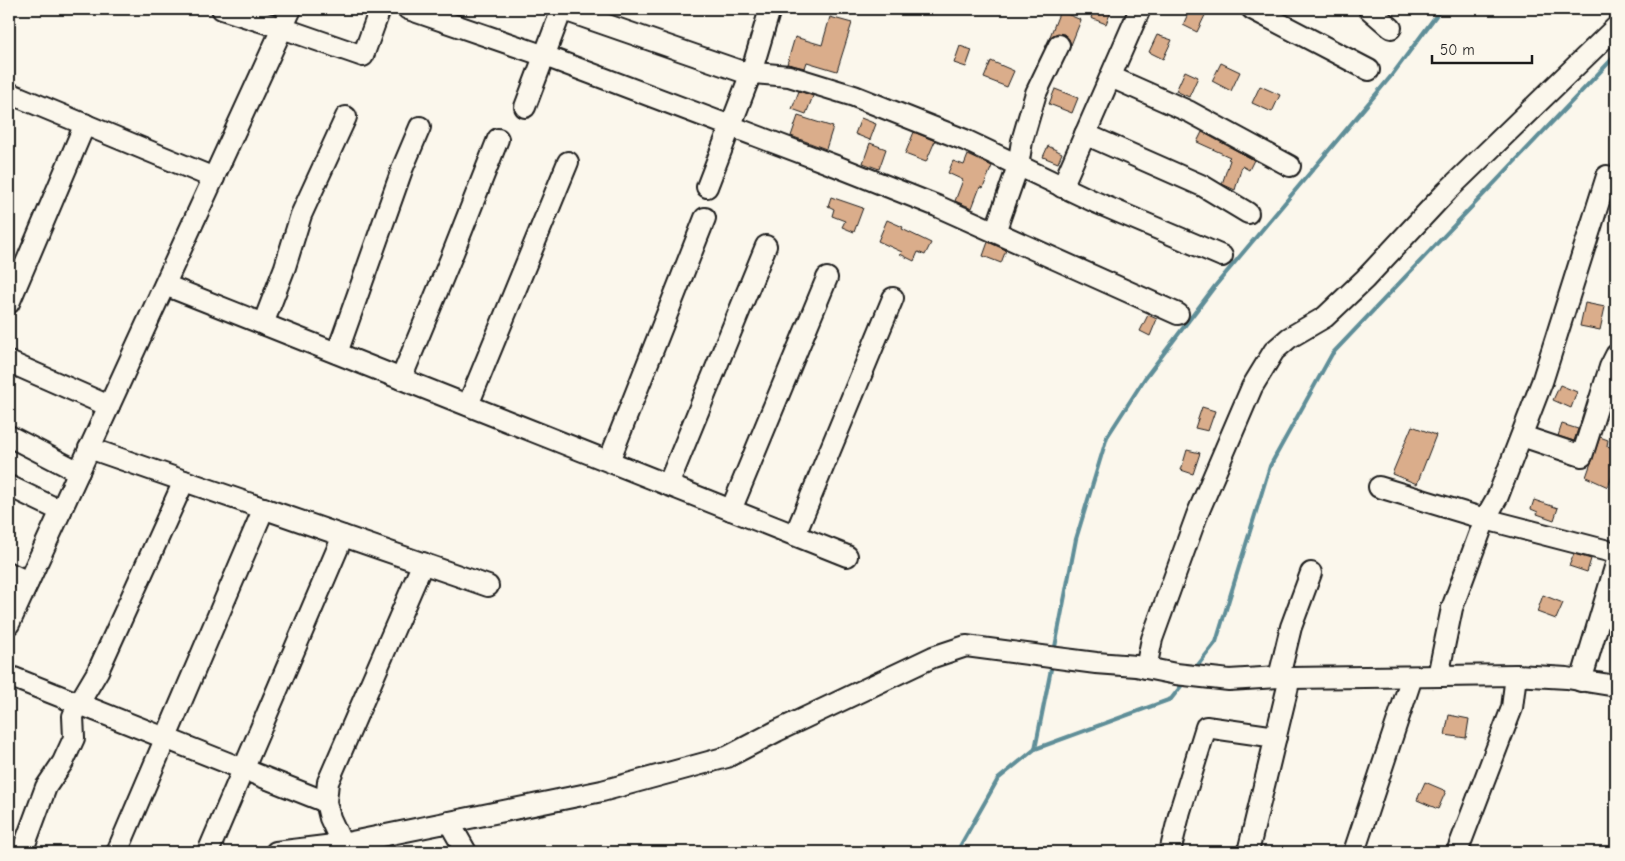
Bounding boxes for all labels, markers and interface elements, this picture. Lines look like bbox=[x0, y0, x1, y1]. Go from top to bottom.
scale bar bbox=[1432, 32, 1532, 64]
text: 50 m bbox=[1440, 41, 1475, 59]

